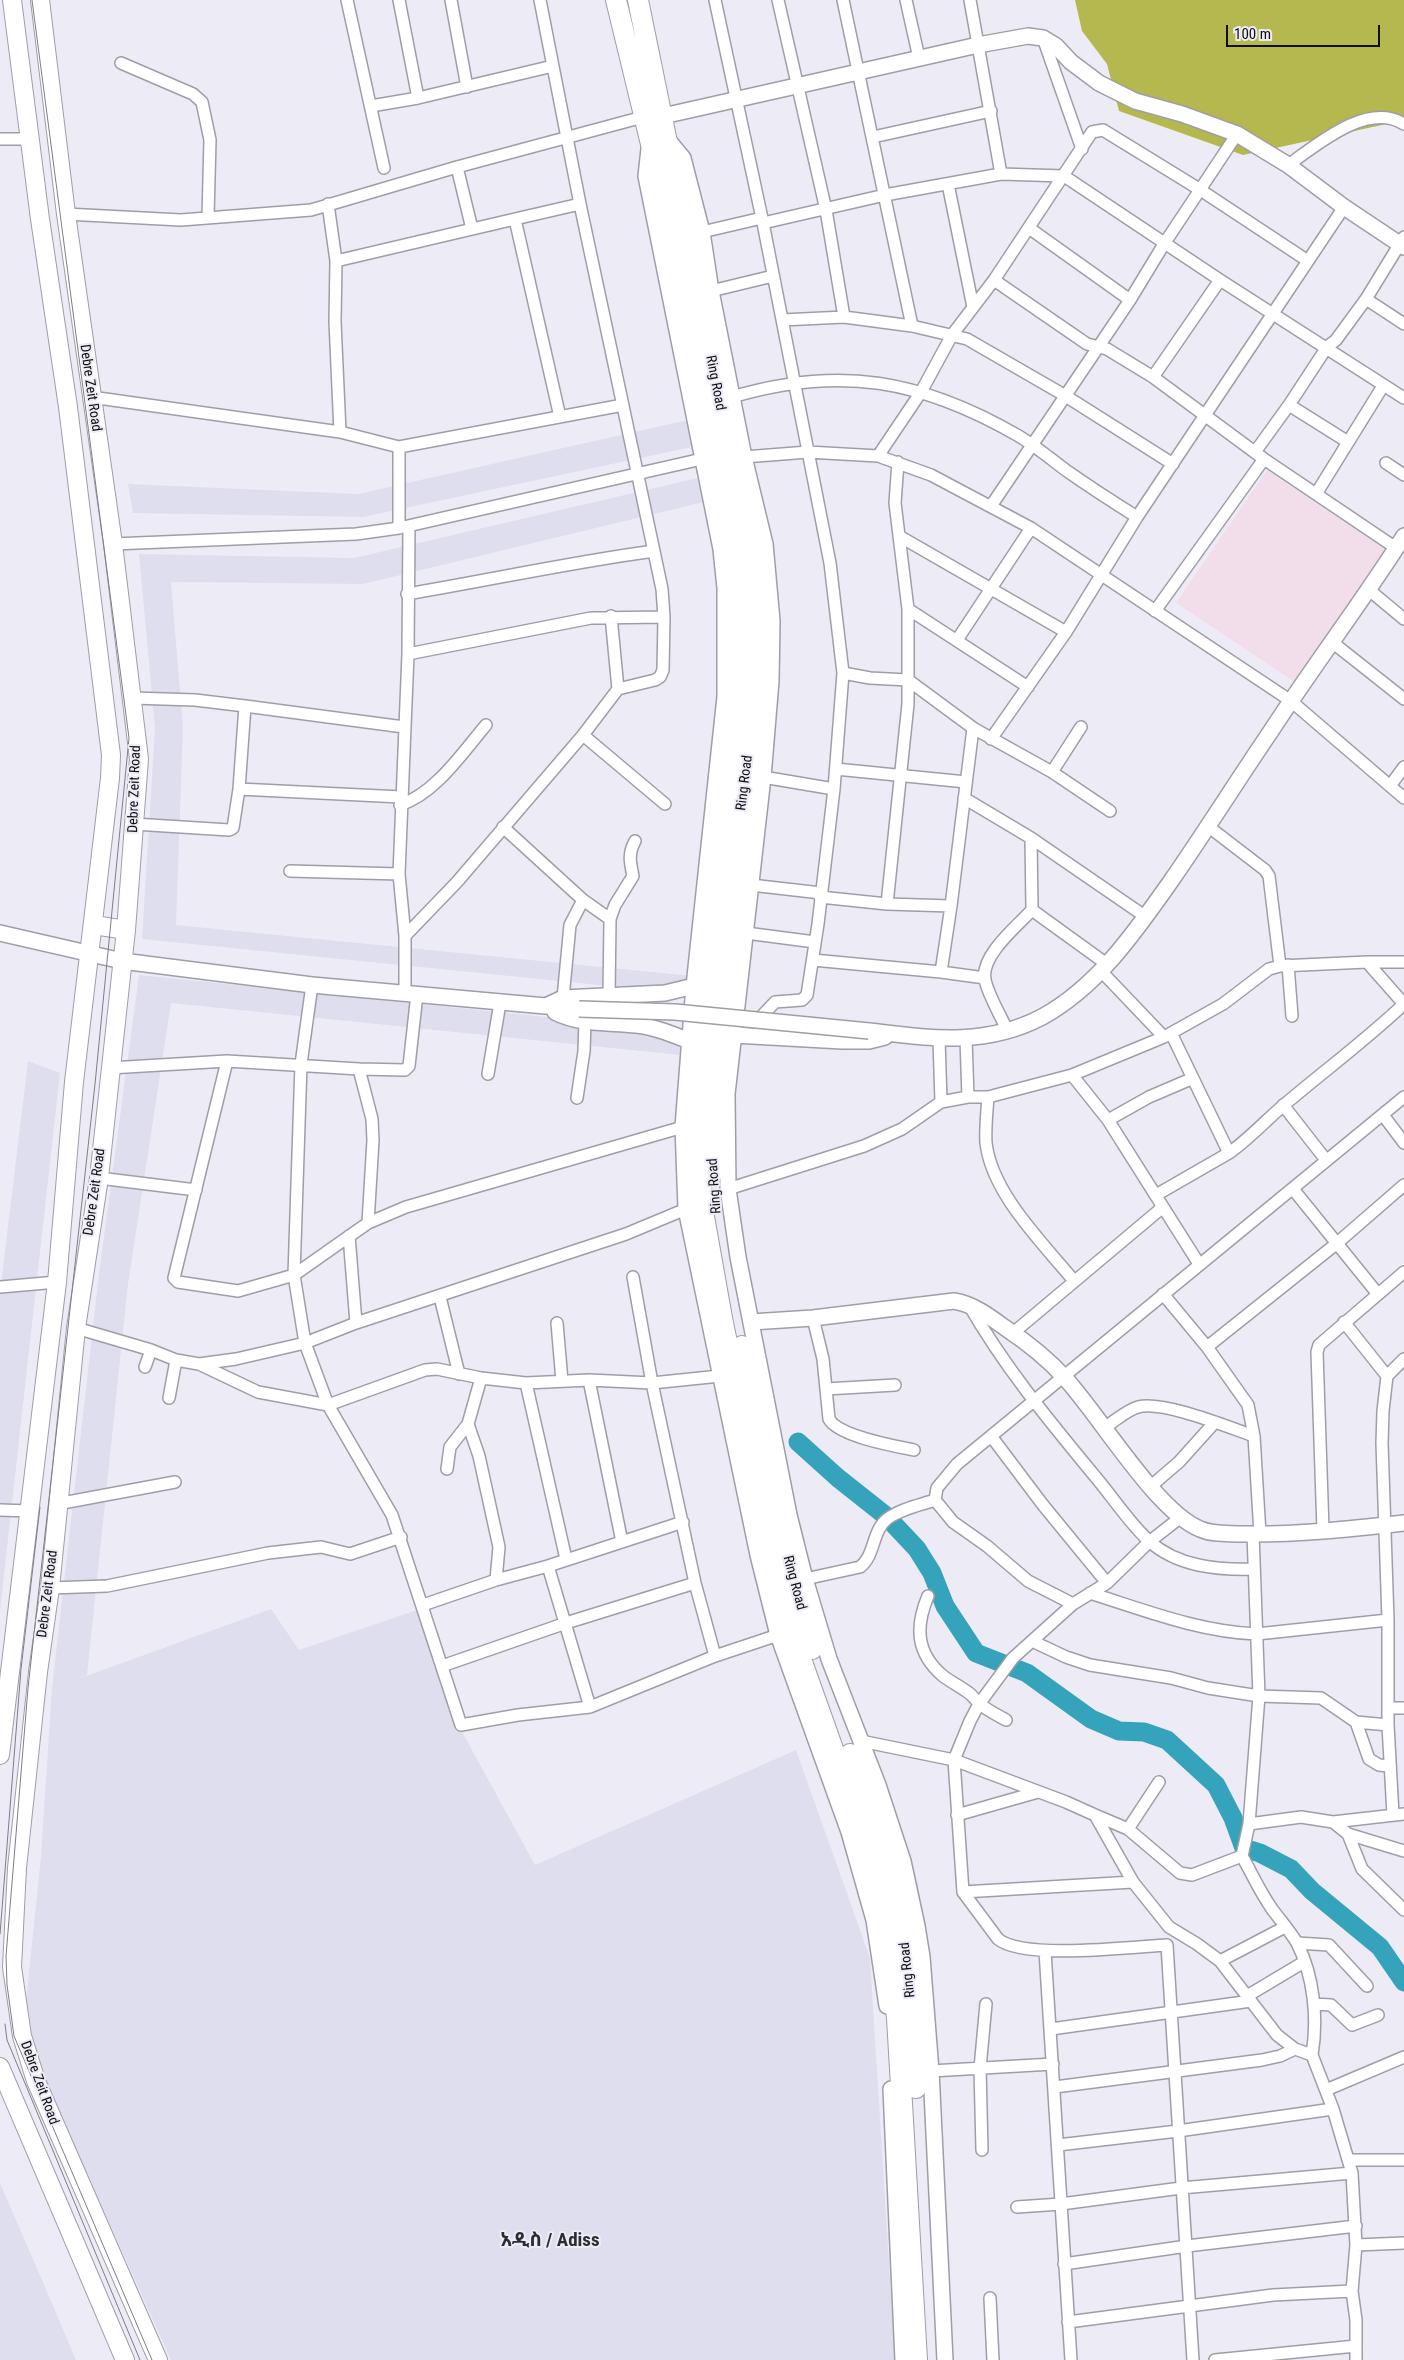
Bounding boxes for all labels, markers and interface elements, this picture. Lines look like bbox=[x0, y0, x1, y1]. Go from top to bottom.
scale bar bbox=[1229, 15, 1383, 47]
text: 100 m bbox=[1234, 25, 1271, 43]
street label: Debre Zeit Road bbox=[76, 343, 104, 433]
street label: Ring Road bbox=[701, 354, 729, 412]
street label: Debre Zeit Road bbox=[125, 745, 145, 833]
street label: Ring Road bbox=[733, 754, 757, 812]
street label: Debre Zeit Road bbox=[81, 1147, 109, 1237]
street label: Ring Road bbox=[705, 1158, 725, 1214]
street label: Debre Zeit Road bbox=[34, 1549, 62, 1639]
street label: Ring Road bbox=[779, 1554, 809, 1612]
street label: Ring Road bbox=[897, 1941, 919, 1999]
street label: Debre Zeit Road bbox=[16, 2039, 62, 2127]
district label: አዲስ / Adiss bbox=[500, 2230, 600, 2252]

